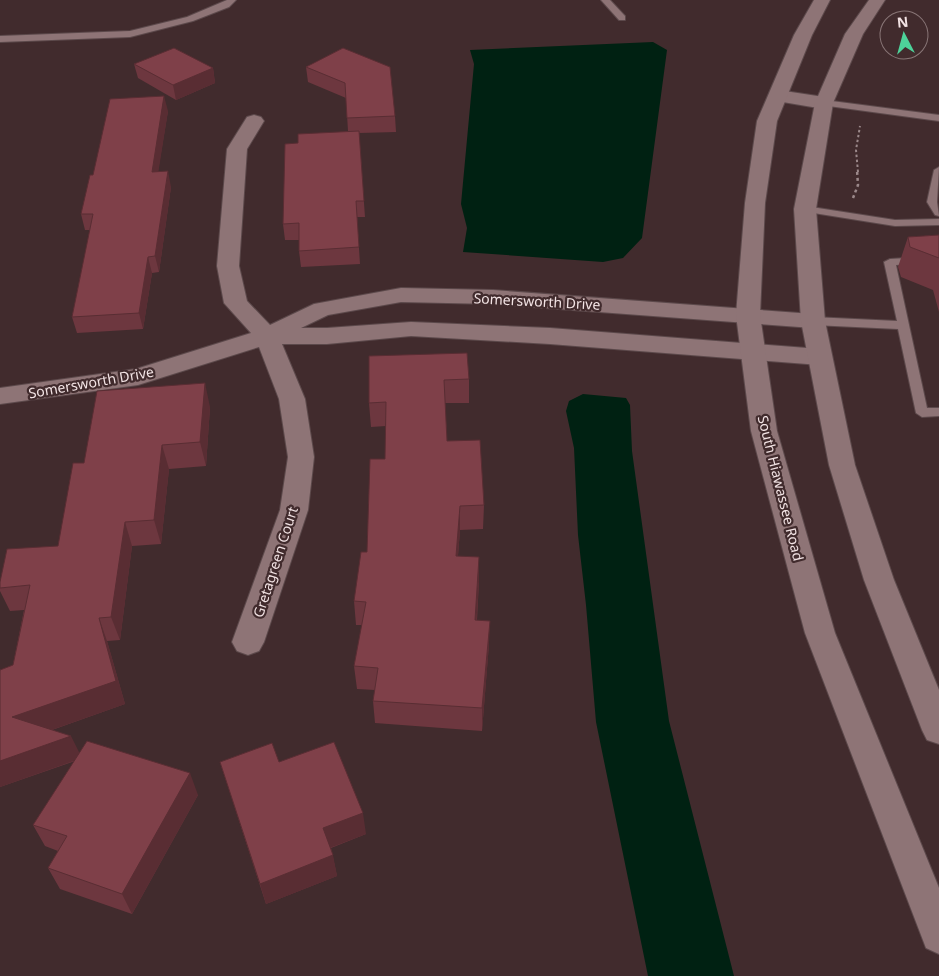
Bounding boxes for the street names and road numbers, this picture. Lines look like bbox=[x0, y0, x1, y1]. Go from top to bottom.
street label: Somersworth Drive bbox=[473, 288, 601, 314]
street label: Somersworth Drive bbox=[27, 362, 155, 402]
street label: South Hiawassee Road bbox=[754, 413, 808, 563]
street label: Gretagreen Court bbox=[248, 504, 302, 620]

